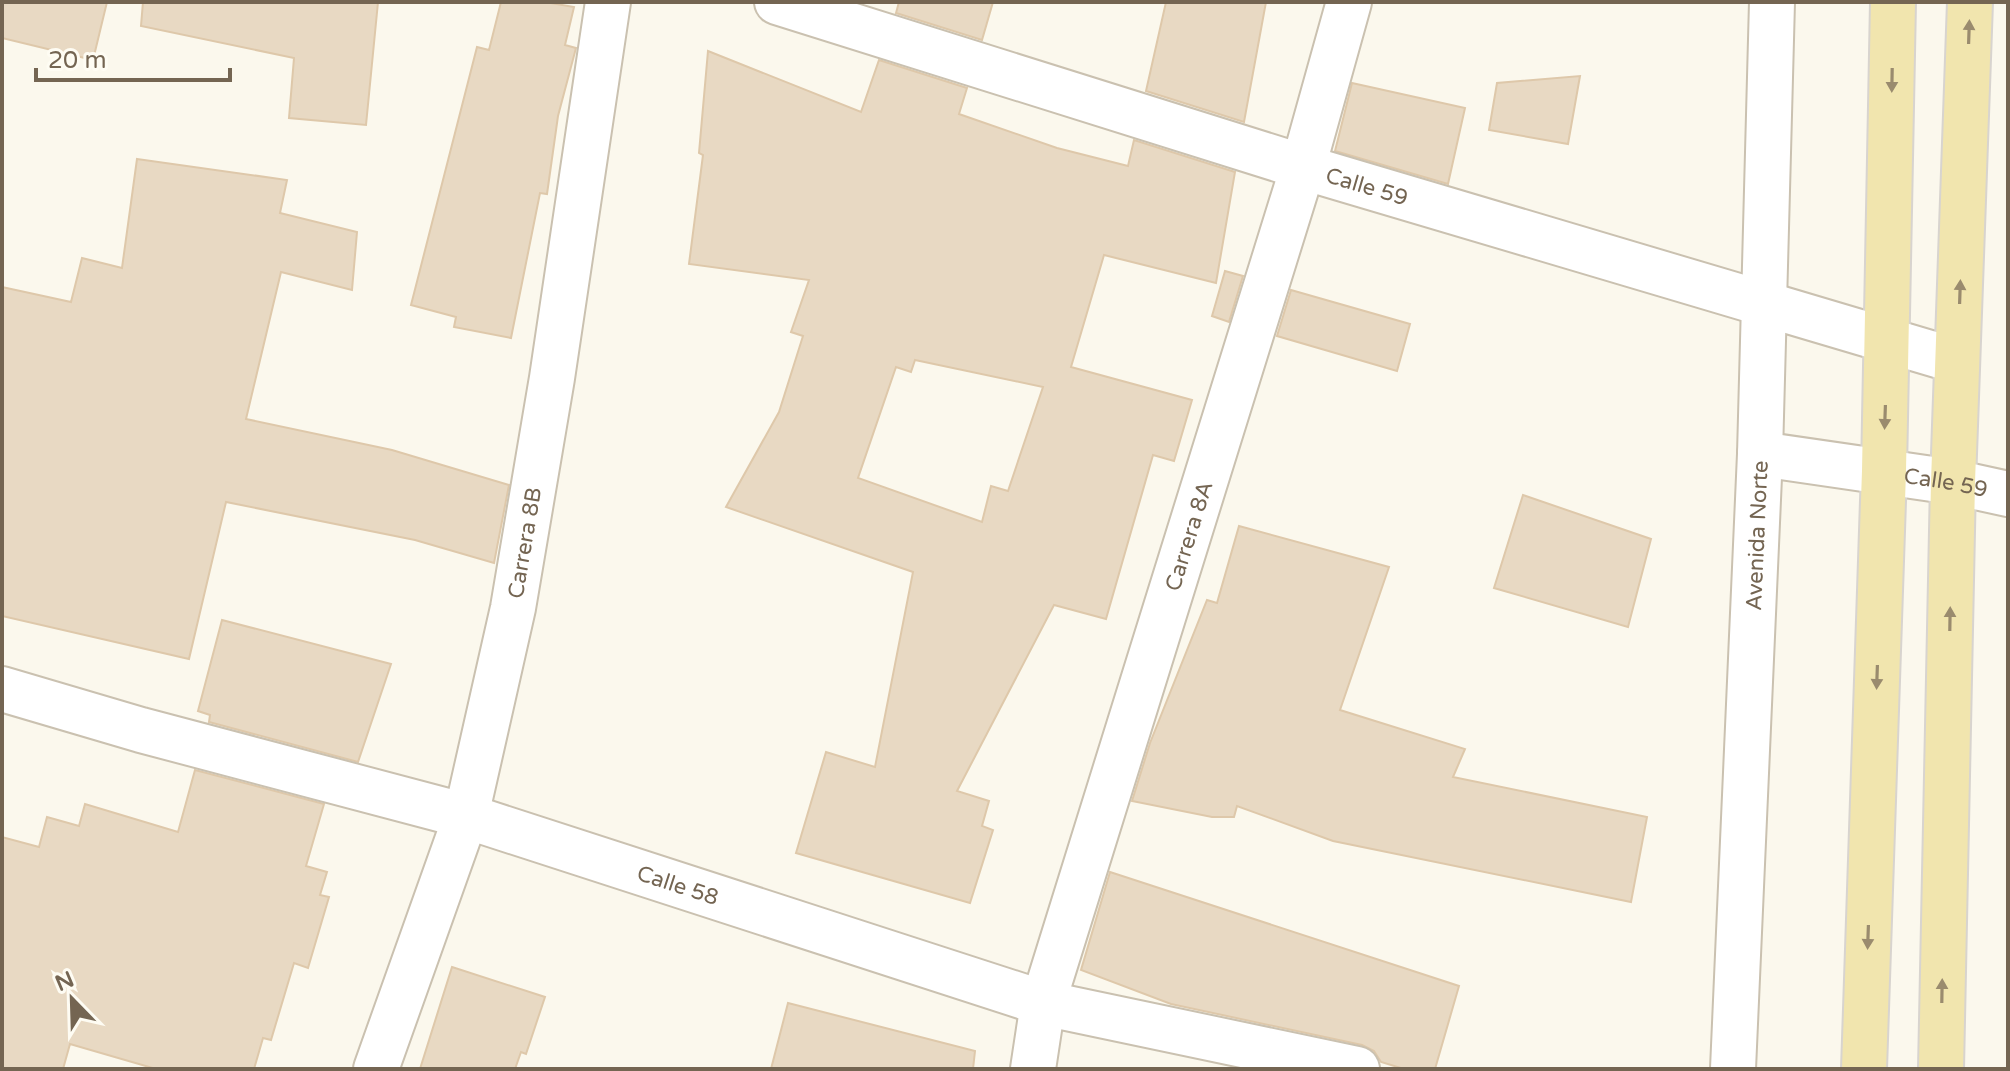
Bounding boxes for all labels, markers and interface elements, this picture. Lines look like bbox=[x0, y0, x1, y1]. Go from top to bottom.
one-way arrow bbox=[1962, 19, 1975, 44]
scale bar bbox=[36, 32, 230, 82]
text: 20 m bbox=[48, 46, 106, 75]
one-way arrow bbox=[1885, 68, 1898, 93]
street label: Calle 59 bbox=[1322, 162, 1411, 211]
one-way arrow bbox=[1953, 279, 1966, 304]
one-way arrow bbox=[1879, 405, 1892, 430]
street label: Avenida Norte bbox=[1741, 460, 1774, 611]
street label: Calle 59 bbox=[1902, 463, 1990, 503]
street label: Carrera 8A bbox=[1160, 478, 1219, 594]
street label: Carrera 8B bbox=[503, 485, 547, 600]
one-way arrow bbox=[1944, 606, 1956, 631]
one-way arrow bbox=[1871, 665, 1883, 690]
street label: Calle 58 bbox=[634, 860, 722, 911]
one-way arrow bbox=[1862, 925, 1875, 950]
north arrow bbox=[32, 959, 112, 1039]
text: N bbox=[51, 966, 78, 997]
one-way arrow bbox=[1936, 978, 1949, 1003]

